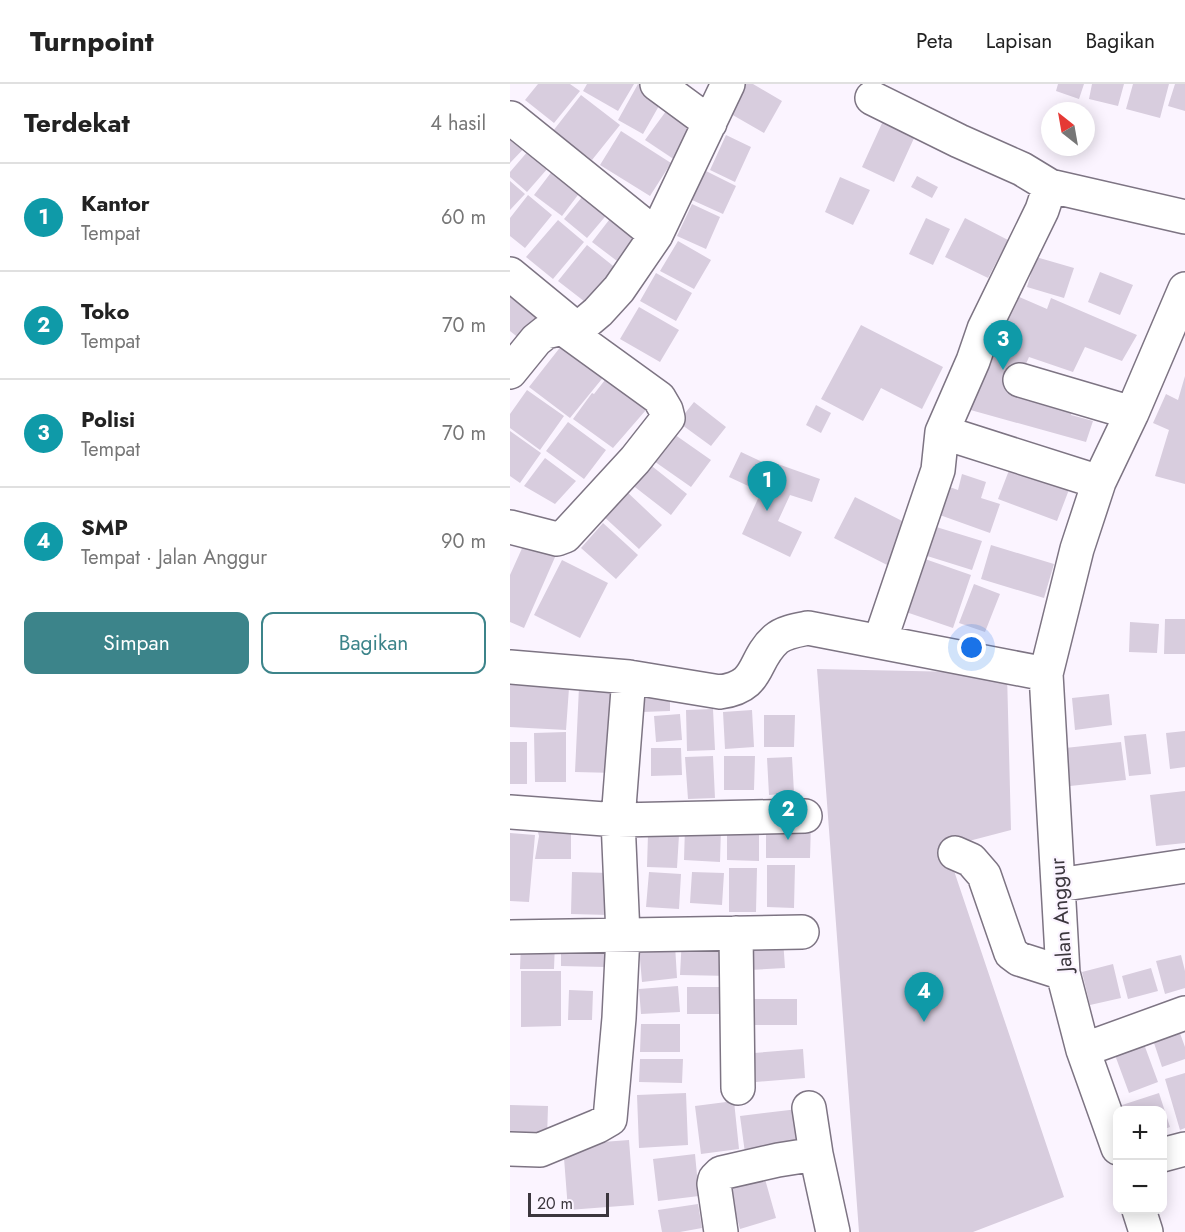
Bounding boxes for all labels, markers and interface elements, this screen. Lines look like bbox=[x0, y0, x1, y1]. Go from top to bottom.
text: Turnpoint bbox=[30, 21, 154, 62]
text: Peta bbox=[916, 26, 953, 56]
text: Lapisan bbox=[986, 26, 1052, 56]
text: Bagikan bbox=[1085, 26, 1155, 56]
north arrow bbox=[1041, 102, 1095, 156]
text: Terdekat bbox=[24, 104, 130, 142]
text: 4 hasil bbox=[430, 109, 486, 138]
text: Kantor bbox=[81, 187, 150, 219]
text: 1 bbox=[38, 203, 49, 232]
text: 60 m bbox=[441, 203, 486, 232]
text: Tempat bbox=[81, 219, 140, 248]
text: Toko bbox=[81, 295, 129, 327]
text: 2 bbox=[37, 311, 50, 340]
text: 70 m bbox=[442, 311, 486, 340]
pin: 3 bbox=[984, 320, 1022, 370]
text: Tempat bbox=[81, 327, 140, 356]
text: Polisi bbox=[81, 403, 135, 435]
text: 3 bbox=[37, 419, 50, 448]
text: 70 m bbox=[442, 419, 486, 448]
text: Tempat bbox=[81, 435, 140, 464]
pin: 1 bbox=[748, 462, 786, 511]
text: SMP bbox=[81, 511, 128, 543]
text: 4 bbox=[37, 527, 50, 556]
text: 90 m bbox=[441, 527, 486, 556]
text: Tempat · Jalan Anggur bbox=[81, 543, 267, 572]
button: Simpan bbox=[24, 612, 249, 674]
button: Bagikan bbox=[261, 612, 486, 674]
your location bbox=[957, 633, 986, 662]
pin: 2 bbox=[768, 790, 808, 840]
street label: Jalan Anggur bbox=[1042, 856, 1080, 976]
pin: 4 bbox=[904, 972, 944, 1022]
map controls bbox=[1113, 1106, 1167, 1214]
button: + bbox=[1113, 1106, 1167, 1160]
button: − bbox=[1113, 1160, 1167, 1214]
scale bar bbox=[528, 1190, 609, 1218]
text: 20 m bbox=[537, 1192, 573, 1215]

